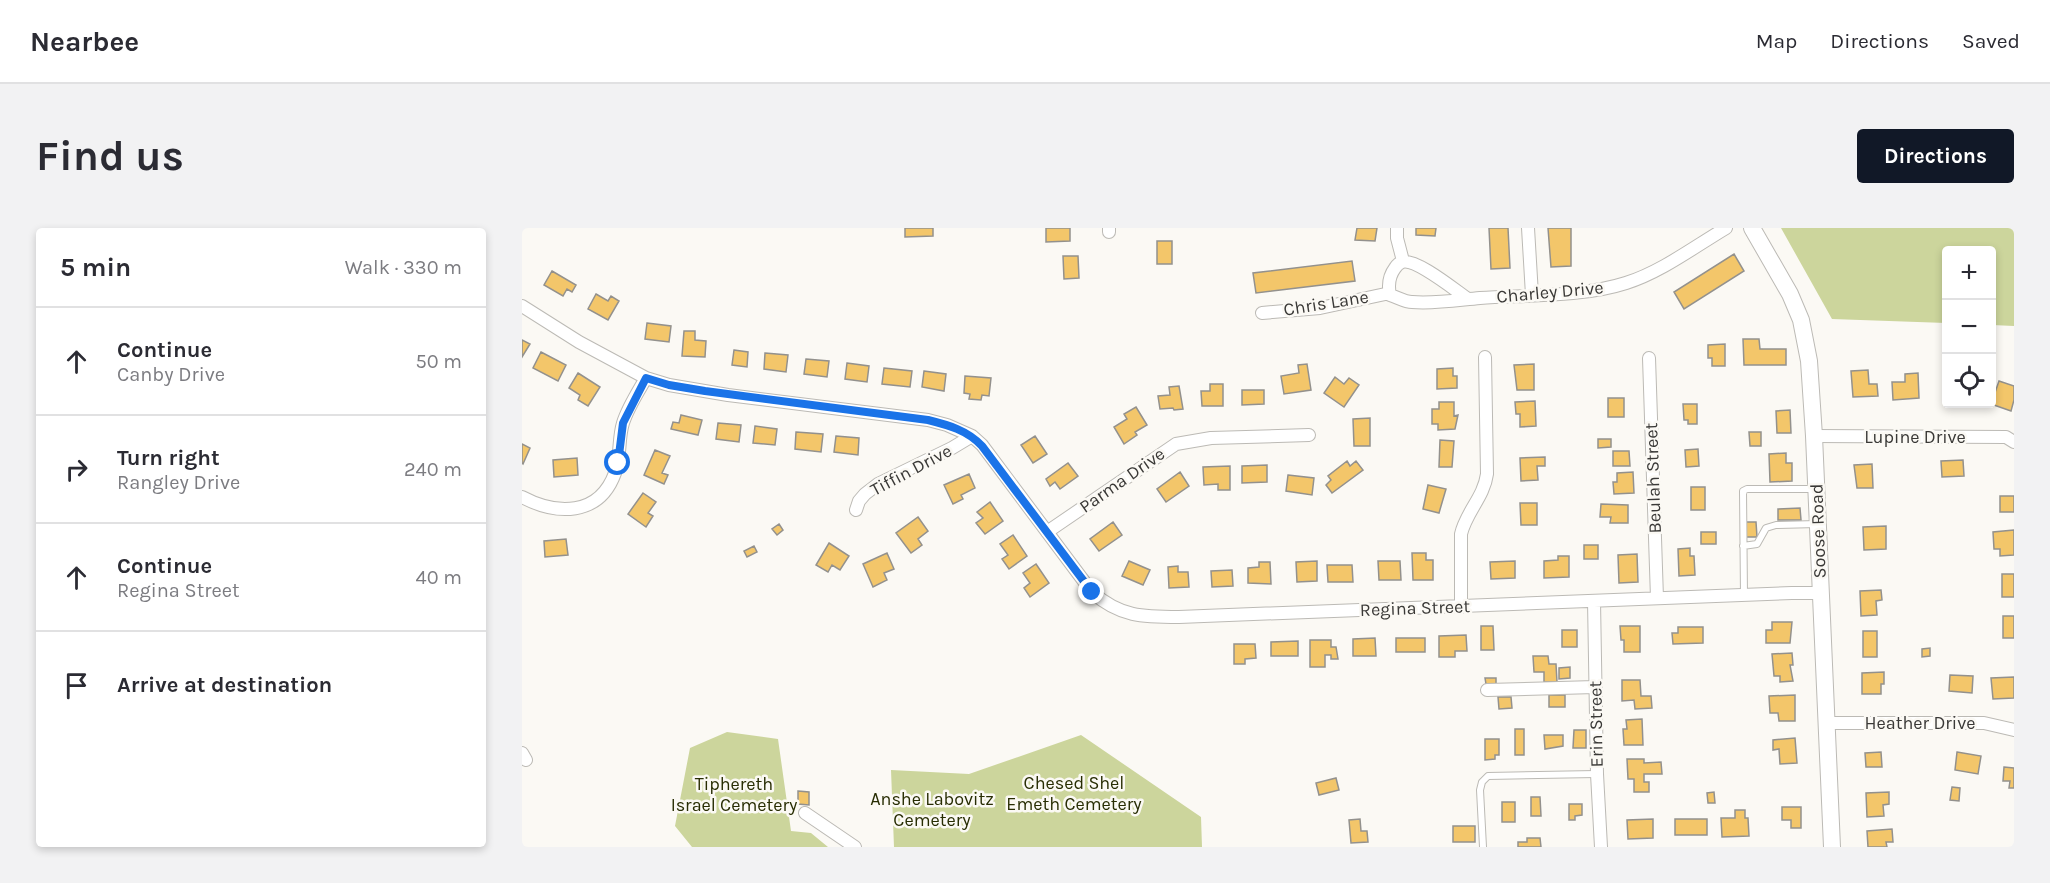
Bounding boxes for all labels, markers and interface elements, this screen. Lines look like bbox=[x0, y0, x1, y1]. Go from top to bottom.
text: Nearbee bbox=[30, 25, 139, 58]
text: Map bbox=[1756, 29, 1797, 53]
text: Directions bbox=[1830, 29, 1929, 53]
text: Saved bbox=[1962, 29, 2020, 53]
button: Directions bbox=[1857, 129, 2014, 183]
text: Find us bbox=[36, 131, 184, 181]
map controls bbox=[1942, 246, 1996, 408]
button: + bbox=[1942, 246, 1996, 300]
text: 5 min bbox=[60, 252, 131, 283]
text: Walk · 330 m bbox=[345, 256, 462, 279]
street label: Charley Drive bbox=[1496, 276, 1604, 308]
street label: Chris Lane bbox=[1282, 285, 1370, 321]
button: − bbox=[1942, 300, 1996, 354]
text: Continue bbox=[117, 337, 212, 363]
icon: ahead bbox=[60, 345, 93, 378]
text: 50 m bbox=[415, 350, 462, 373]
button: locate bbox=[1942, 354, 1996, 408]
text: Canby Drive bbox=[117, 363, 225, 386]
street label: Beulah Street bbox=[1640, 422, 1666, 534]
street label: Lupine Drive bbox=[1864, 426, 1966, 448]
street label: Tiffin Drive bbox=[866, 439, 956, 501]
street label: Parma Drive bbox=[1075, 442, 1169, 518]
text: Turn right bbox=[117, 445, 220, 471]
route start bbox=[604, 449, 630, 475]
icon: right bbox=[60, 453, 93, 486]
text: 240 m bbox=[404, 458, 462, 481]
text: Rangley Drive bbox=[117, 471, 240, 494]
street label: Soose Road bbox=[1805, 483, 1831, 579]
text: Continue bbox=[117, 553, 212, 579]
icon: ahead bbox=[60, 561, 93, 594]
text: 40 m bbox=[416, 566, 462, 589]
route end bbox=[1078, 578, 1104, 604]
text: Regina Street bbox=[117, 579, 240, 602]
street label: Regina Street bbox=[1360, 595, 1471, 621]
icon: arrive bbox=[60, 669, 93, 702]
text: Arrive at destination bbox=[117, 672, 332, 698]
street label: Erin Street bbox=[1584, 680, 1608, 767]
street label: Heather Drive bbox=[1865, 712, 1975, 734]
park label: Chesed Shel Emeth Cemetery bbox=[1006, 772, 1142, 815]
park label: Tiphereth Israel Cemetery bbox=[671, 773, 798, 816]
park label: Anshe Labovitz Cemetery bbox=[870, 788, 994, 831]

